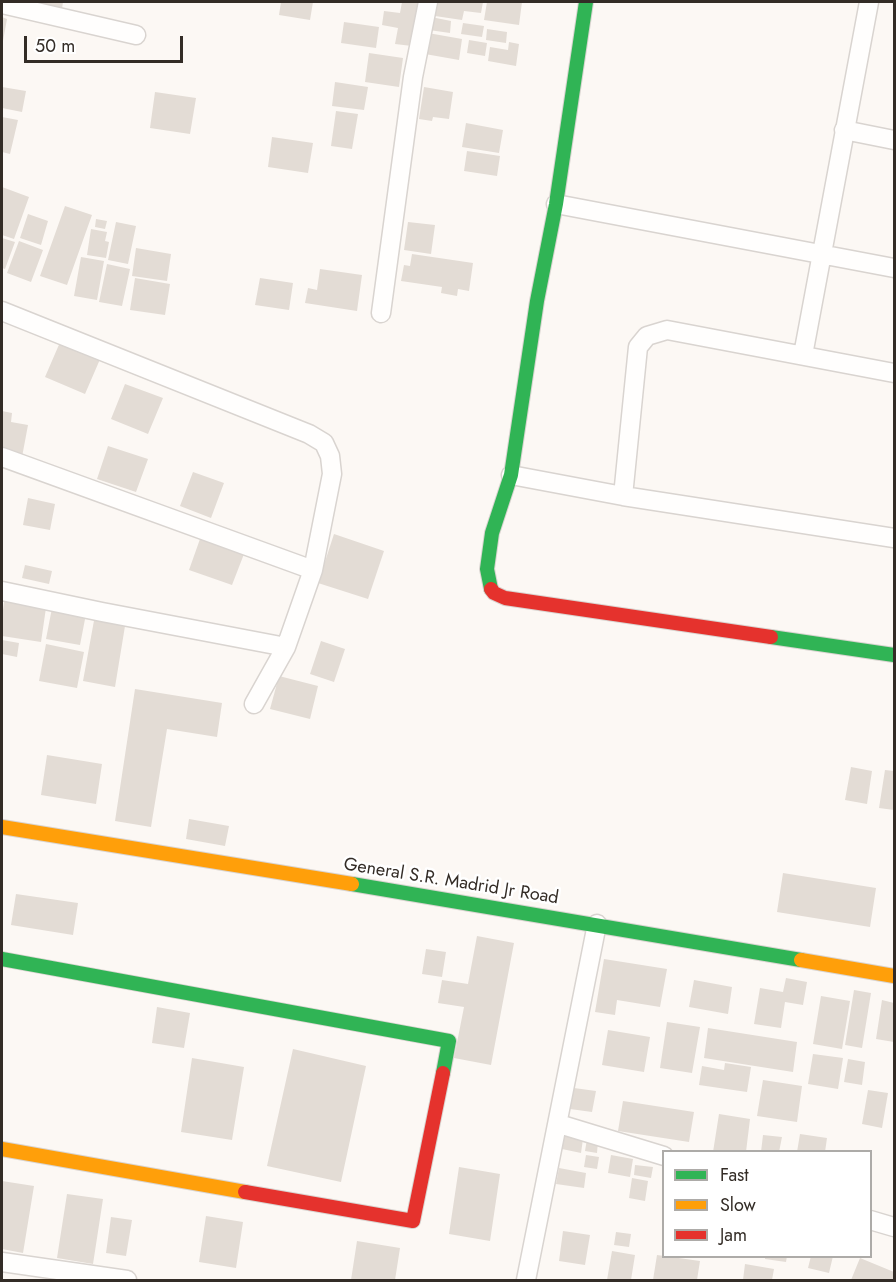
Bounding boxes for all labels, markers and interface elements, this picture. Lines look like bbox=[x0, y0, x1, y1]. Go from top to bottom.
scale bar bbox=[27, 24, 186, 62]
text: 50 m bbox=[35, 33, 75, 59]
street label: General S.R. Madrid Jr Road bbox=[342, 854, 560, 910]
legend bbox=[662, 1150, 872, 1258]
text: Fast bbox=[720, 1162, 749, 1188]
text: Slow bbox=[720, 1192, 756, 1218]
text: Jam bbox=[720, 1222, 747, 1248]

